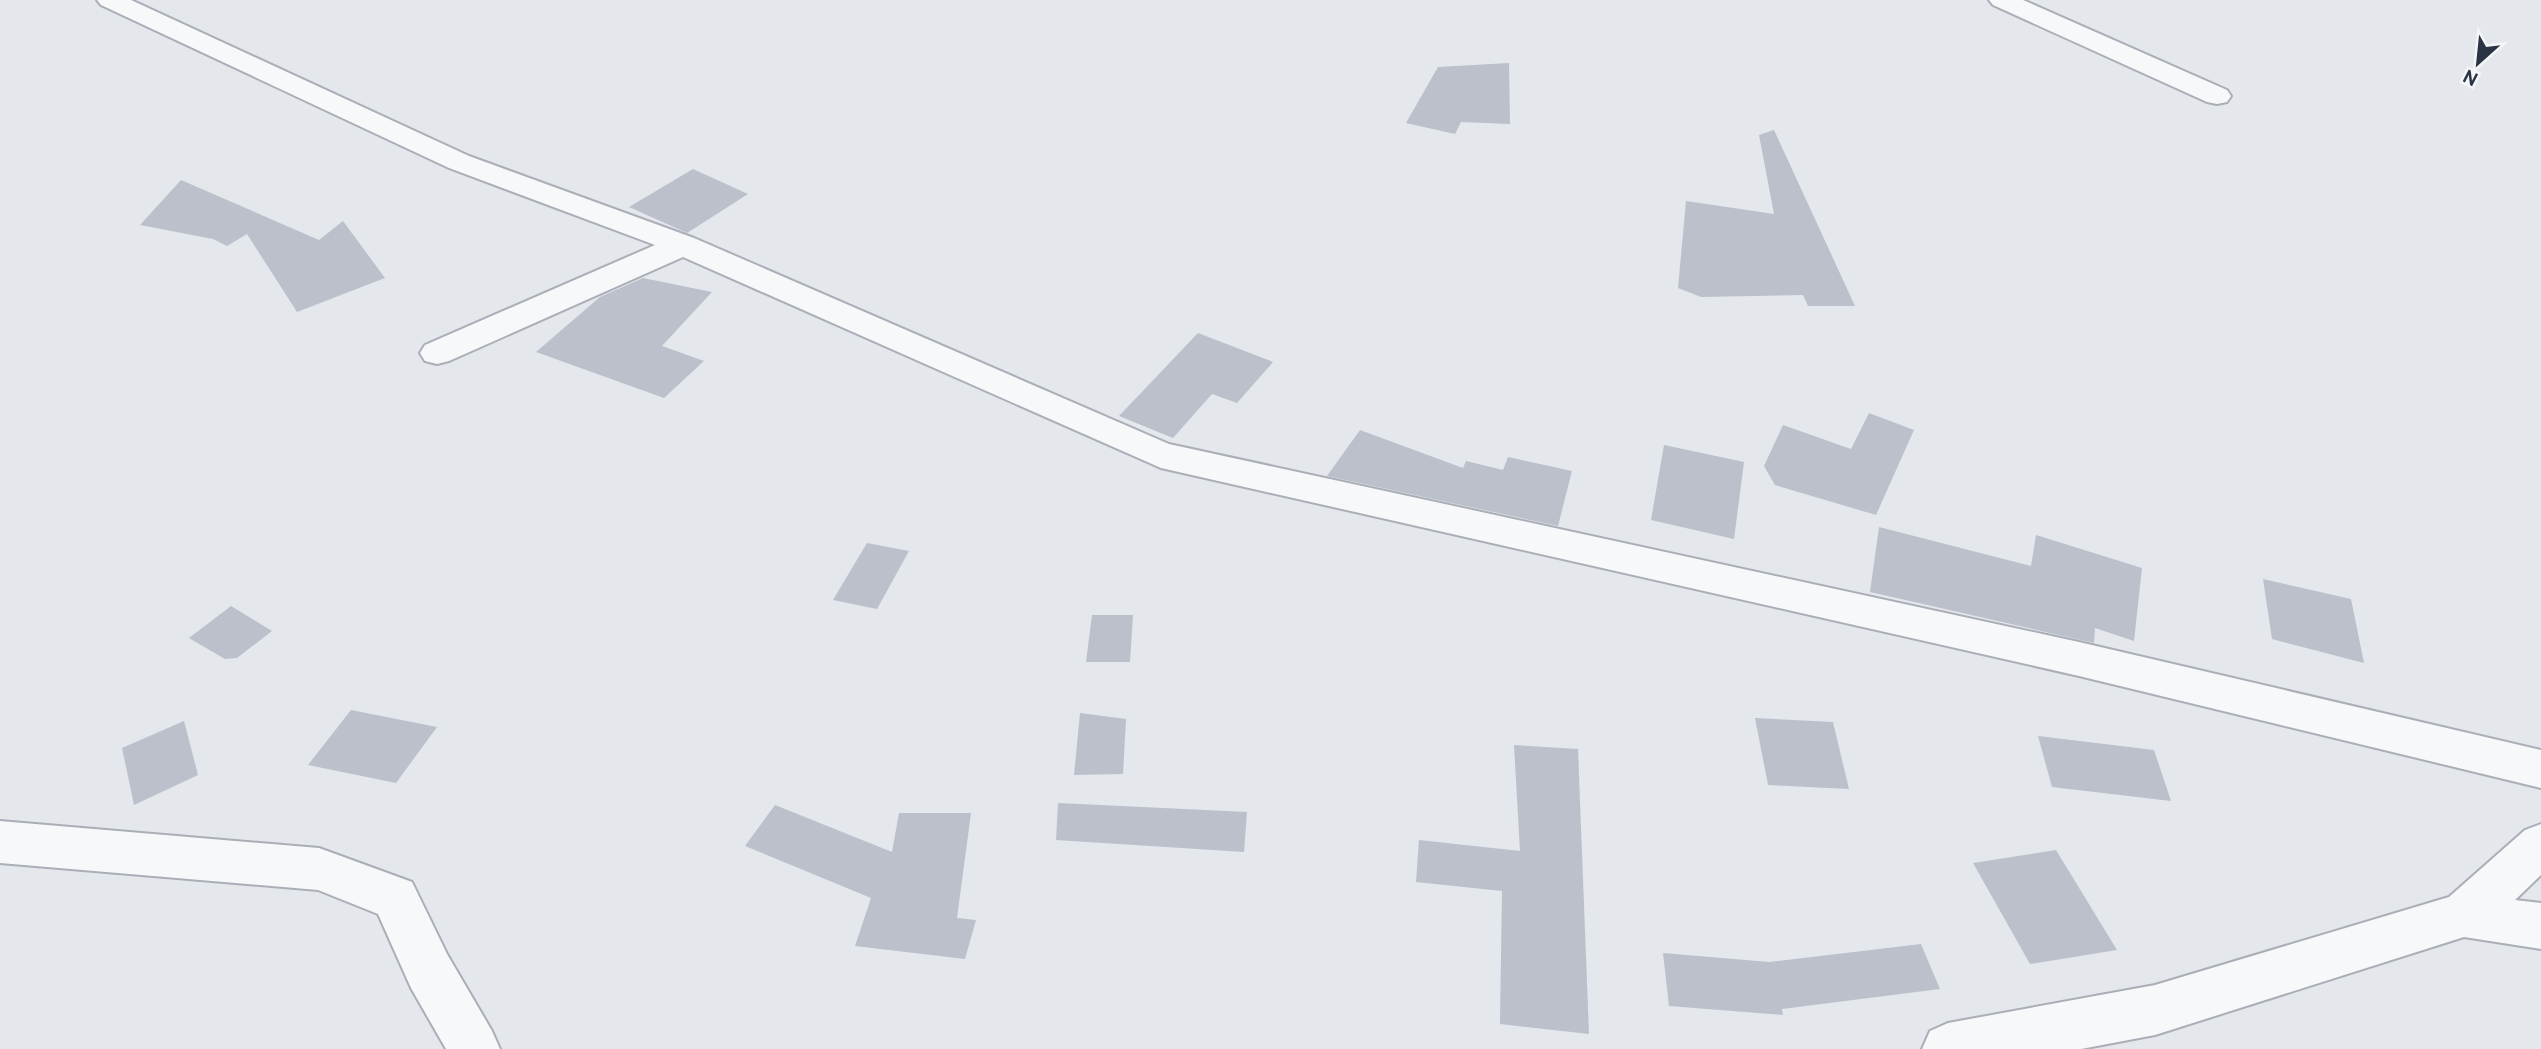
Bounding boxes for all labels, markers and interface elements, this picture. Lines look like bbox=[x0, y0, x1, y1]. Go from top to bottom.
north arrow bbox=[2443, 28, 2513, 98]
text: N bbox=[2460, 63, 2483, 90]

